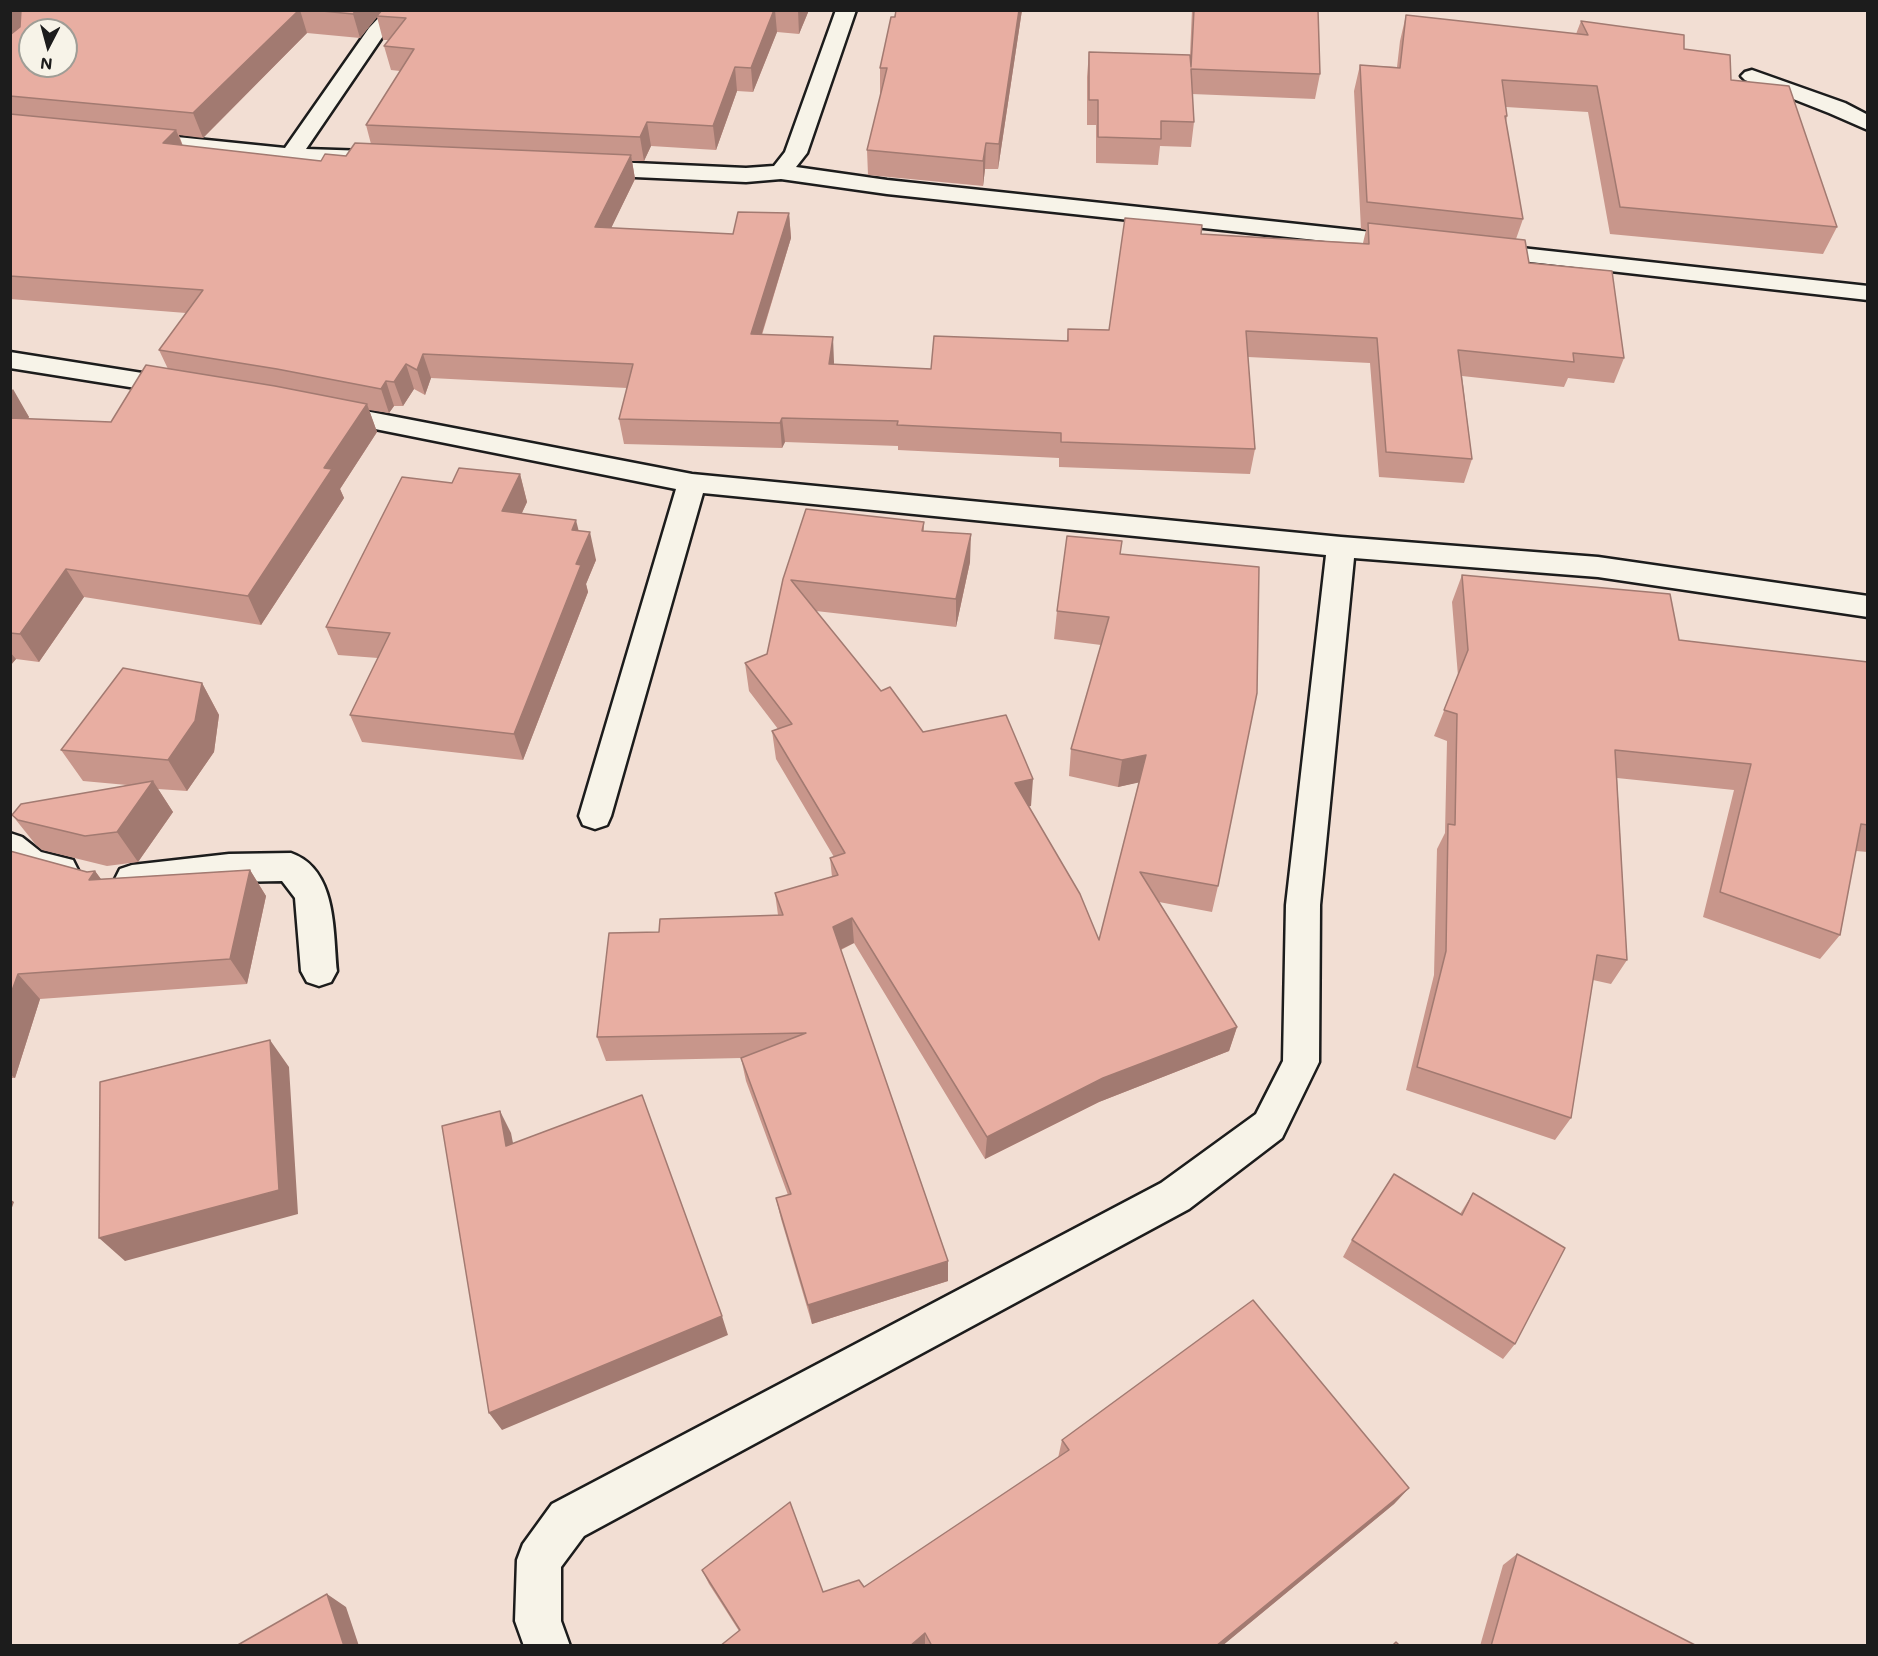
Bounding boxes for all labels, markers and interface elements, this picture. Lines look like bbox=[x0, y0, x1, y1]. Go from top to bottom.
north arrow bbox=[18, 18, 78, 78]
text: N bbox=[39, 53, 53, 75]

